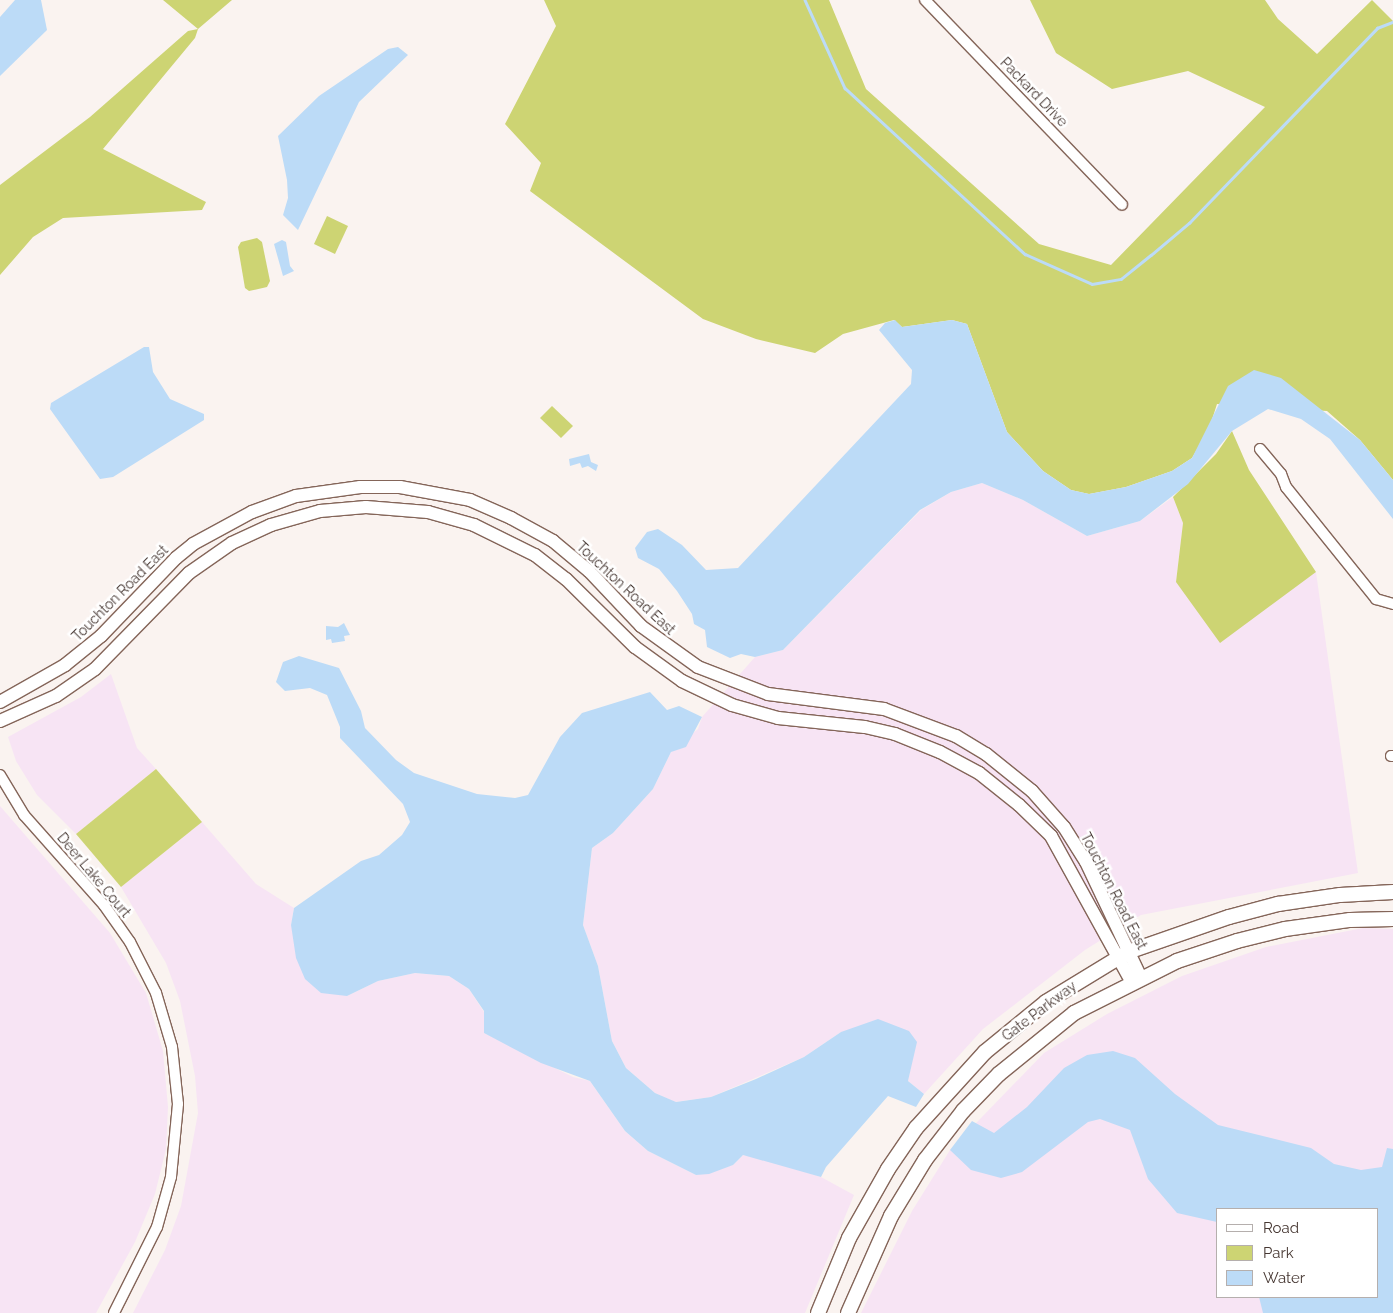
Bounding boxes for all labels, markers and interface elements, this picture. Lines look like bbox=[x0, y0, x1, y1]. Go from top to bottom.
street label: Packard Drive bbox=[997, 54, 1071, 130]
street label: Touchton Road East bbox=[573, 538, 679, 638]
street label: Touchton Road East bbox=[69, 542, 171, 644]
street label: Deer Lake Court bbox=[54, 829, 134, 921]
street label: Touchton Road East bbox=[1077, 830, 1151, 952]
street label: Gate Parkway bbox=[999, 978, 1079, 1044]
legend bbox=[1216, 1208, 1378, 1298]
text: Road bbox=[1263, 1219, 1299, 1237]
text: Park bbox=[1263, 1244, 1294, 1262]
text: Water bbox=[1263, 1269, 1305, 1287]

